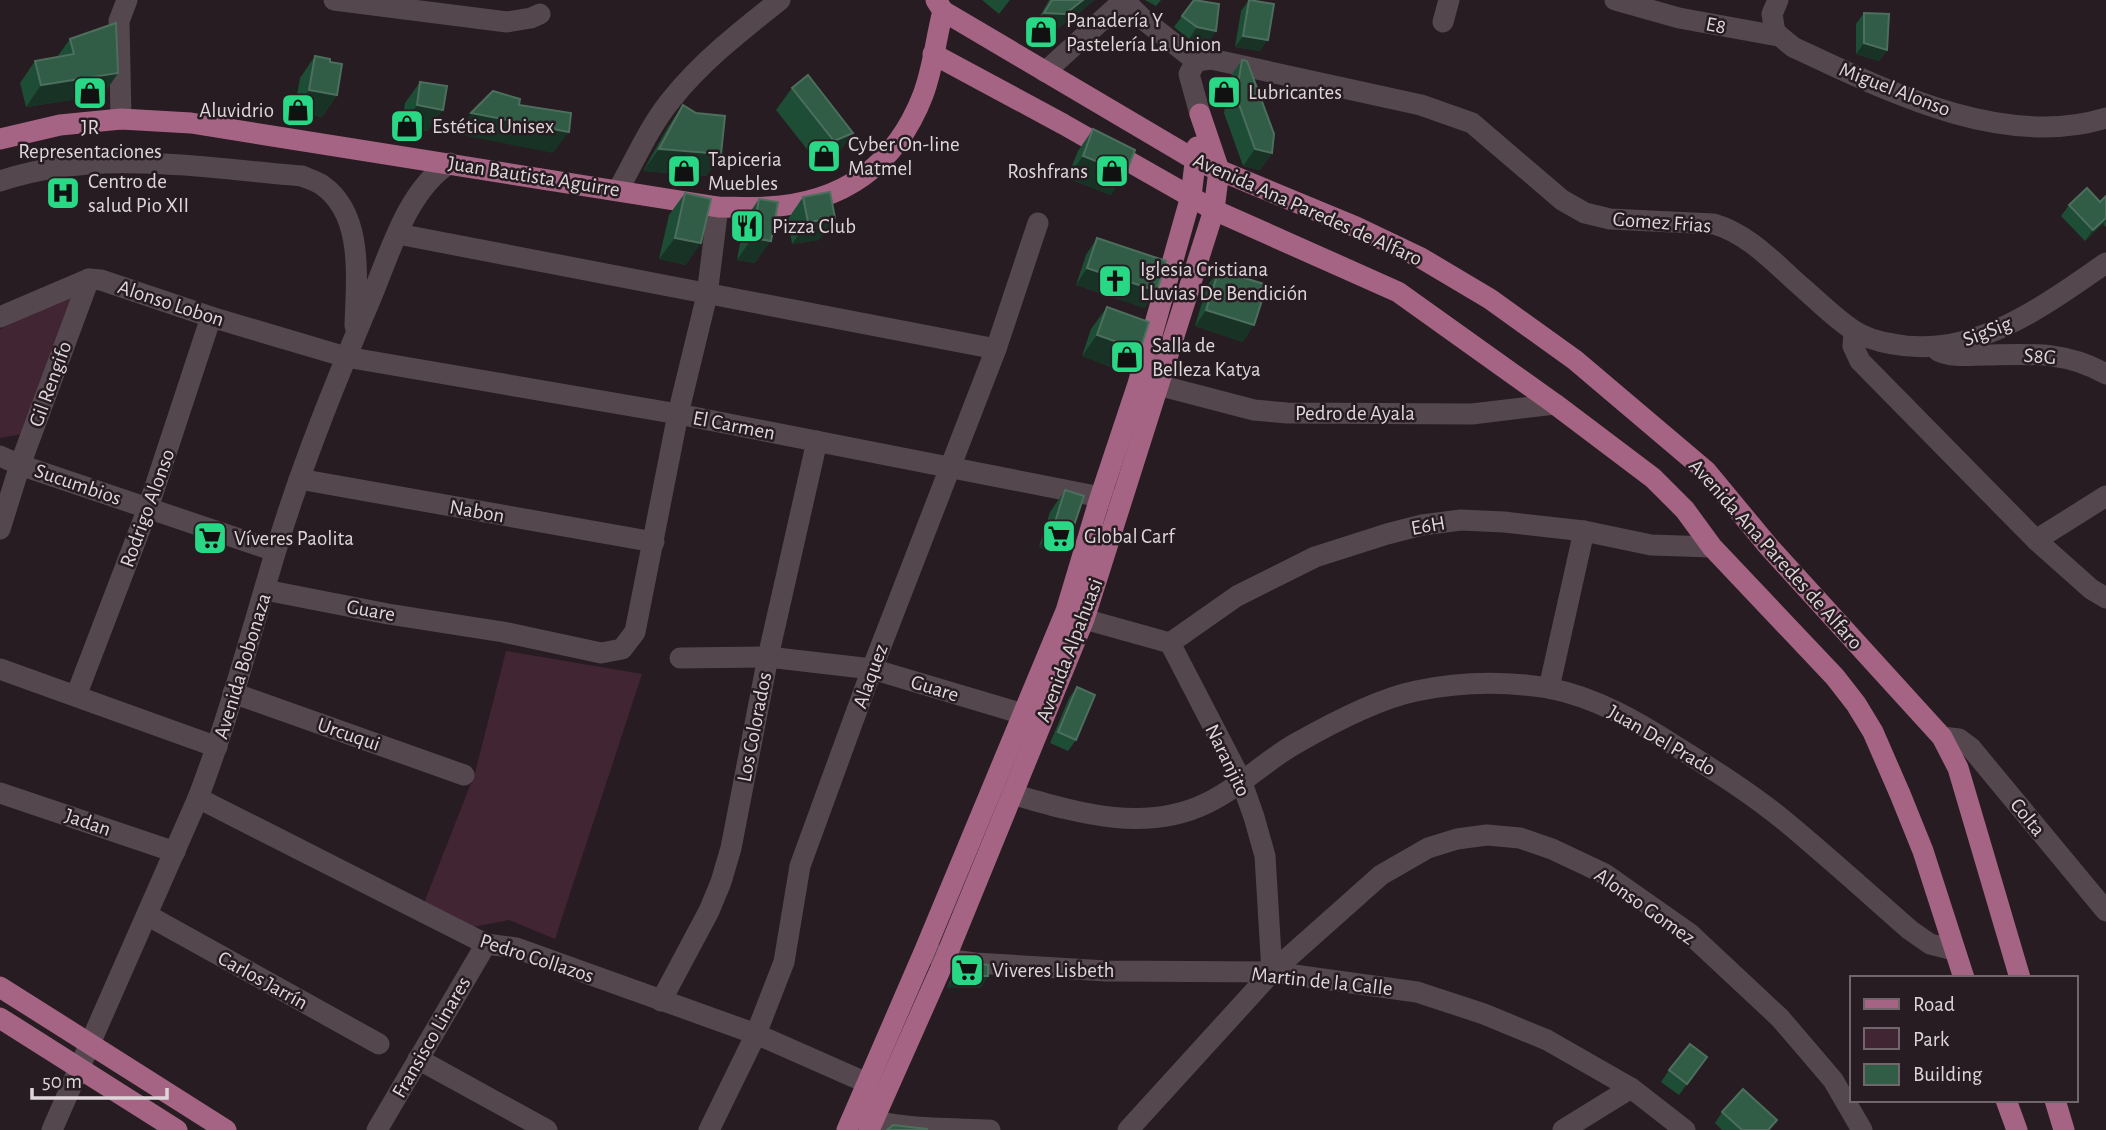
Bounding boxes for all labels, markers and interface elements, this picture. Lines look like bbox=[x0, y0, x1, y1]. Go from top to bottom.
place label: Panadería Y Pastelería La Union bbox=[1066, 10, 1221, 55]
shop icon: Panadería Y Pastelería La Union bbox=[1022, 13, 1060, 51]
street label: E8 bbox=[1704, 13, 1728, 38]
street label: Miguel Alonso bbox=[1836, 59, 1953, 120]
shop icon: Lubricantes bbox=[1205, 73, 1243, 111]
shop icon: JR Representaciones bbox=[71, 74, 109, 112]
place label: Lubricantes bbox=[1248, 82, 1342, 103]
shop icon: Aluvidrio bbox=[279, 91, 317, 129]
place label: Aluvidrio bbox=[199, 100, 274, 121]
shop icon: Estética Unisex bbox=[388, 107, 426, 145]
place label: Estética Unisex bbox=[432, 116, 554, 137]
place label: JR Representaciones bbox=[18, 117, 162, 162]
place label: Cyber On-line Matmel bbox=[848, 134, 960, 179]
shop icon: Cyber On-line Matmel bbox=[805, 137, 843, 175]
place label: Tapiceria Muebles bbox=[708, 149, 782, 194]
street label: Avenida Ana Paredes de Alfaro bbox=[1190, 149, 1425, 270]
shop icon: Tapiceria Muebles bbox=[665, 152, 703, 190]
shop icon: Roshfrans bbox=[1093, 152, 1131, 190]
street label: Juan Bautista Aguirre bbox=[447, 153, 621, 200]
place label: Roshfrans bbox=[1007, 161, 1088, 182]
place label: Centro de salud Pio XII bbox=[88, 171, 189, 216]
hospital icon: Centro de salud Pio XII bbox=[44, 174, 82, 212]
restaurant icon: Pizza Club bbox=[728, 207, 766, 245]
street label: Gomez Frias bbox=[1612, 209, 1712, 236]
place label: Pizza Club bbox=[772, 216, 856, 237]
place label: Iglesia Cristiana Lluvias De Bendición bbox=[1140, 259, 1308, 304]
church icon: Iglesia Cristiana Lluvias De Bendición bbox=[1096, 262, 1134, 300]
street label: Alonso Lobon bbox=[115, 276, 227, 331]
street label: SigSig bbox=[1960, 312, 2015, 350]
place label: Salla de Belleza Katya bbox=[1152, 335, 1261, 380]
shop icon: Salla de Belleza Katya bbox=[1108, 338, 1146, 376]
street label: Gil Rengifo bbox=[25, 339, 76, 430]
street label: S8G bbox=[2023, 345, 2057, 368]
street label: Pedro de Ayala bbox=[1295, 403, 1415, 424]
street label: El Carmen bbox=[691, 407, 777, 444]
street label: Rodrigo Alonso bbox=[116, 446, 179, 570]
street label: Avenida Ana Paredes de Alfaro bbox=[1685, 455, 1866, 654]
street label: Sucumbios bbox=[32, 460, 124, 509]
street label: Nabon bbox=[448, 496, 506, 527]
street label: E6H bbox=[1409, 512, 1447, 539]
supermarket icon: Global Carf bbox=[1040, 517, 1078, 555]
supermarket icon: Víveres Paolita bbox=[191, 519, 229, 557]
place label: Global Carf bbox=[1084, 526, 1176, 547]
place label: Víveres Paolita bbox=[234, 528, 354, 549]
street label: Avenida Alpahuasi bbox=[1032, 576, 1106, 725]
street label: Avenida Bobonaza bbox=[210, 591, 275, 741]
street label: Guare bbox=[345, 596, 397, 625]
street label: Alaquez bbox=[849, 641, 892, 711]
street label: Los Colorados bbox=[734, 670, 775, 784]
street label: Guare bbox=[908, 671, 961, 706]
street label: Juan Del Prado bbox=[1604, 701, 1719, 780]
street label: Urcuqui bbox=[315, 714, 383, 755]
street label: Naranjito bbox=[1201, 721, 1254, 800]
street label: Colta bbox=[2006, 794, 2049, 841]
street label: Jadan bbox=[62, 805, 113, 840]
street label: Alonso Gomez bbox=[1591, 864, 1699, 949]
street label: Pedro Collazos bbox=[477, 930, 596, 987]
street label: Carlos Jarrín bbox=[214, 947, 311, 1014]
supermarket icon: Viveres Lisbeth bbox=[948, 951, 986, 989]
place label: Viveres Lisbeth bbox=[992, 960, 1115, 981]
street label: Martin de la Calle bbox=[1250, 964, 1394, 999]
street label: Fransisco Linares bbox=[388, 973, 475, 1101]
legend bbox=[1850, 976, 2078, 1102]
text: Road bbox=[1913, 994, 1955, 1015]
text: Park bbox=[1913, 1029, 1950, 1050]
scale bar bbox=[32, 1056, 166, 1100]
text: Building bbox=[1913, 1064, 1983, 1085]
text: 50 m bbox=[42, 1071, 82, 1092]

